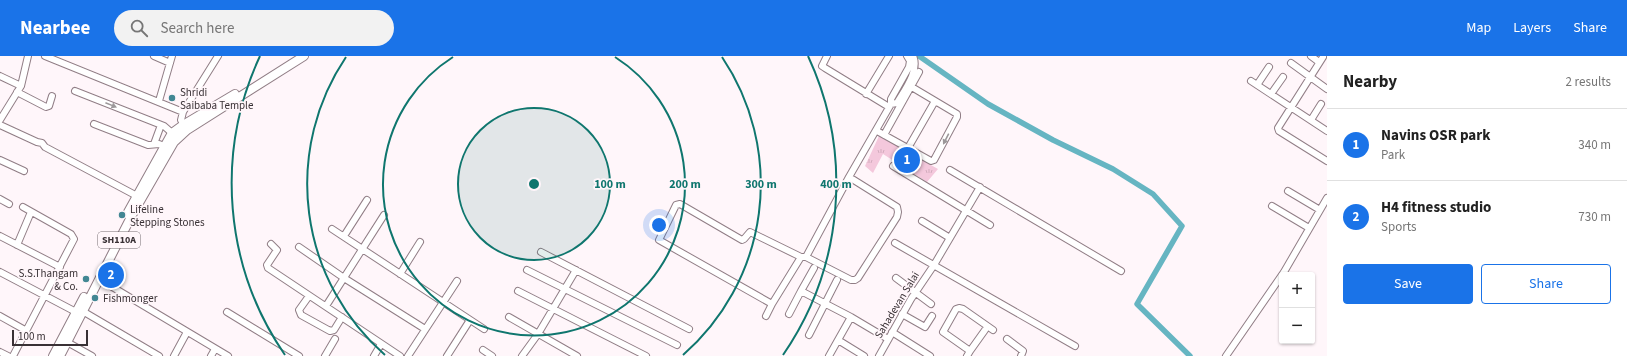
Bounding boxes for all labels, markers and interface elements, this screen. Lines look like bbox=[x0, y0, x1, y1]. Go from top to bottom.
search box bbox=[114, 10, 394, 46]
text: Nearbee bbox=[20, 15, 90, 42]
icon: search bbox=[128, 17, 150, 39]
text: Search here bbox=[160, 18, 234, 39]
text: Map bbox=[1466, 18, 1491, 38]
text: Layers bbox=[1513, 18, 1551, 38]
text: Share bbox=[1573, 18, 1607, 38]
text: Nearby bbox=[1343, 70, 1397, 94]
text: 2 results bbox=[1566, 73, 1611, 91]
place label: Shridi Saibaba Temple bbox=[180, 85, 254, 113]
marker: Shridi Saibaba Temple bbox=[167, 93, 177, 103]
one-way arrow bbox=[105, 103, 117, 109]
text: Navins OSR park bbox=[1381, 125, 1490, 146]
one-way arrow bbox=[943, 133, 949, 145]
text: 1 bbox=[1353, 136, 1359, 154]
text: 340 m bbox=[1578, 136, 1611, 154]
pin: 1 bbox=[894, 145, 920, 175]
text: Park bbox=[1381, 146, 1405, 164]
text: 100 m bbox=[594, 176, 626, 193]
text: 200 m bbox=[669, 176, 701, 193]
text: 300 m bbox=[745, 176, 777, 193]
text: 400 m bbox=[820, 176, 852, 193]
centre of rings bbox=[527, 177, 541, 191]
text: H4 fitness studio bbox=[1381, 197, 1491, 218]
place label: Lifeline Stepping Stones bbox=[130, 202, 205, 230]
text: 2 bbox=[1353, 208, 1359, 226]
text: 730 m bbox=[1578, 208, 1611, 226]
marker: Lifeline Stepping Stones bbox=[117, 210, 127, 220]
your location bbox=[649, 215, 669, 235]
text: Sports bbox=[1381, 218, 1416, 236]
road number: SH110A bbox=[98, 232, 140, 248]
pin: 2 bbox=[98, 260, 124, 290]
button: Save bbox=[1343, 264, 1473, 304]
button: Share bbox=[1481, 264, 1611, 304]
place label: S.S.Thangam & Co. bbox=[18, 266, 78, 294]
street label: Sahadevan Salai bbox=[871, 269, 923, 341]
map controls bbox=[1279, 272, 1315, 344]
button: + bbox=[1279, 272, 1315, 308]
marker: S.S.Thangam & Co. bbox=[81, 274, 91, 284]
place label: Fishmonger bbox=[103, 291, 158, 306]
marker: Fishmonger bbox=[90, 293, 100, 303]
button: − bbox=[1279, 308, 1315, 344]
scale bar bbox=[12, 328, 88, 347]
text: 100 m bbox=[18, 329, 46, 344]

